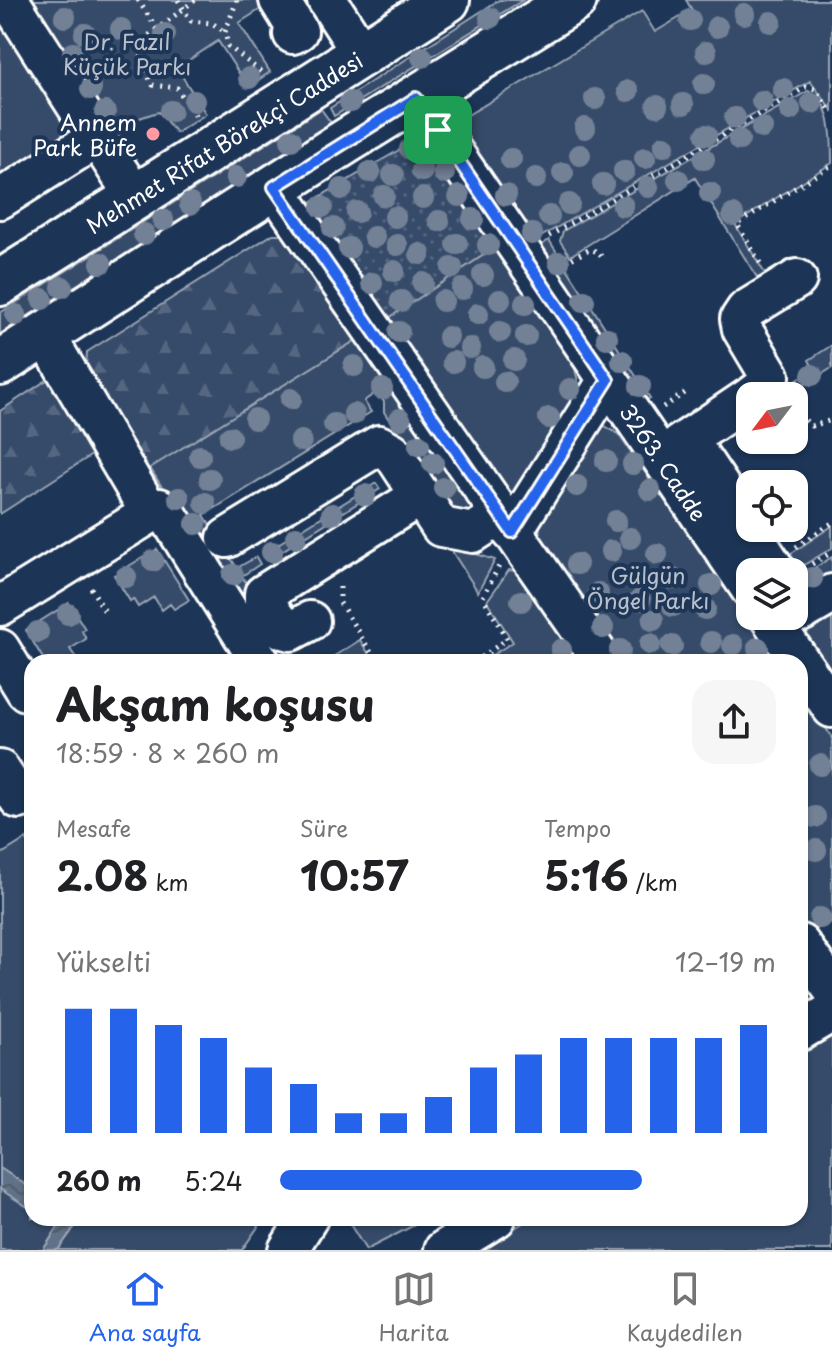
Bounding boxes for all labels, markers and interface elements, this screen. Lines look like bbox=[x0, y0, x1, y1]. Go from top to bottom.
park label: Dr. Fazıl Küçük Parkı bbox=[63, 24, 191, 82]
street label: Mehmet Rifat Börekçi Caddesi bbox=[79, 43, 369, 241]
pin bbox=[404, 96, 472, 164]
place label: Annem Park Büfe bbox=[33, 105, 137, 163]
icon: arrive bbox=[416, 108, 460, 152]
marker: Annem Park Büfe bbox=[144, 125, 162, 143]
north arrow bbox=[736, 382, 808, 454]
map controls bbox=[736, 382, 808, 630]
street label: 3263. Cadde bbox=[613, 397, 715, 527]
button: locate bbox=[736, 470, 808, 542]
park label: Gülgün Öngel Parkı bbox=[587, 558, 709, 616]
button: layers bbox=[736, 558, 808, 630]
text: Akşam koşusu bbox=[56, 670, 375, 736]
button: share bbox=[692, 680, 776, 764]
text: 18:59 · 8 × 260 m bbox=[56, 733, 280, 772]
text: Mesafe bbox=[56, 811, 131, 844]
text: Süre bbox=[300, 811, 348, 844]
text: Tempo bbox=[544, 811, 611, 844]
text: 2.08 bbox=[56, 844, 148, 905]
text: 10:57 bbox=[300, 844, 408, 905]
text: 5:16 bbox=[544, 844, 629, 905]
text: km bbox=[148, 865, 189, 898]
text: /km bbox=[629, 865, 678, 898]
text: Yükselti bbox=[56, 942, 151, 981]
text: 12–19 m bbox=[675, 942, 776, 981]
text: 260 m bbox=[56, 1161, 142, 1200]
text: 5:24 bbox=[184, 1161, 243, 1200]
tab: Ana sayfa bbox=[89, 1267, 201, 1348]
tab: Harita bbox=[379, 1267, 449, 1348]
tab: Kaydedilen bbox=[627, 1267, 743, 1348]

